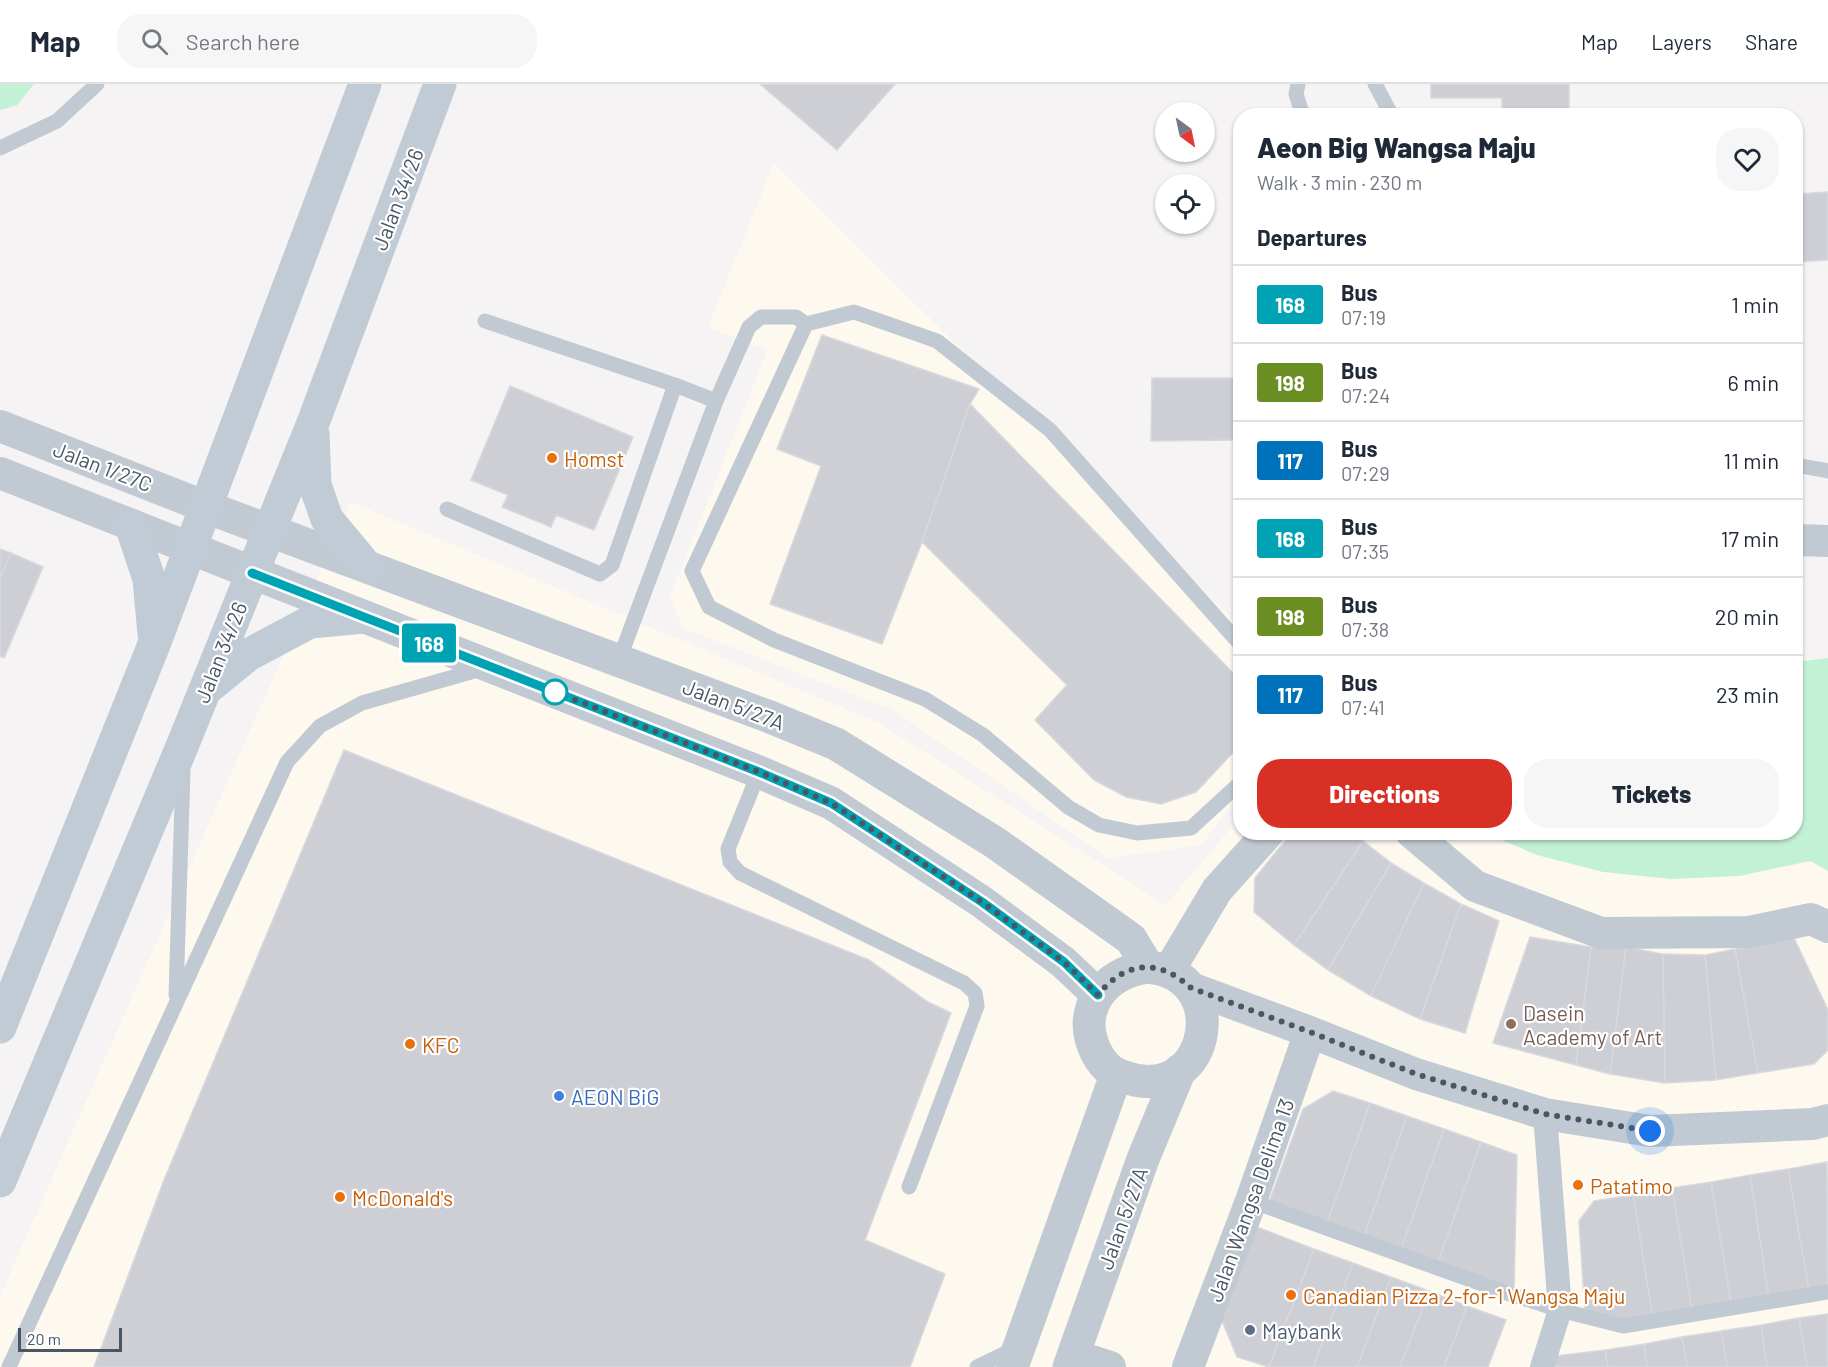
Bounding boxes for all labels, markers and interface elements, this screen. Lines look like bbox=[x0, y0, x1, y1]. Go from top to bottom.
search box bbox=[117, 14, 537, 68]
text: Map bbox=[30, 24, 81, 58]
icon: search bbox=[138, 25, 171, 58]
text: Search here bbox=[186, 28, 300, 54]
text: Map bbox=[1581, 29, 1618, 54]
text: Layers bbox=[1651, 29, 1712, 54]
text: Share bbox=[1745, 29, 1798, 54]
north arrow bbox=[1155, 102, 1215, 162]
map controls bbox=[1155, 102, 1215, 234]
button: heart bbox=[1716, 128, 1779, 191]
text: Aeon Big Wangsa Maju bbox=[1257, 130, 1536, 164]
street label: Jalan 34/26 bbox=[366, 145, 428, 253]
text: Walk · 3 min · 230 m bbox=[1257, 170, 1422, 194]
button: locate bbox=[1155, 174, 1215, 234]
text: Departures bbox=[1257, 224, 1367, 250]
text: Bus bbox=[1341, 279, 1378, 305]
text: 1 min bbox=[1731, 291, 1779, 317]
text: 168 bbox=[1275, 292, 1305, 317]
text: 07:19 bbox=[1341, 305, 1386, 329]
text: Bus bbox=[1341, 357, 1378, 383]
text: 6 min bbox=[1728, 369, 1779, 395]
text: 198 bbox=[1275, 370, 1305, 395]
text: 07:24 bbox=[1341, 383, 1390, 407]
text: Bus bbox=[1341, 435, 1378, 461]
street label: Jalan 1/27C bbox=[50, 436, 156, 496]
place label: Homst bbox=[564, 446, 624, 471]
text: 11 min bbox=[1723, 447, 1779, 473]
text: 117 bbox=[1277, 448, 1303, 473]
marker: Homst bbox=[545, 451, 559, 465]
text: 07:29 bbox=[1341, 461, 1390, 485]
text: Bus bbox=[1341, 513, 1378, 539]
text: 17 min bbox=[1721, 525, 1779, 551]
text: 168 bbox=[1275, 526, 1305, 551]
text: 07:35 bbox=[1341, 539, 1389, 563]
text: Bus bbox=[1341, 591, 1378, 617]
street label: Jalan 34/26 bbox=[188, 598, 252, 706]
text: 20 min bbox=[1715, 603, 1779, 629]
text: 198 bbox=[1275, 604, 1305, 629]
text: 07:38 bbox=[1341, 617, 1389, 641]
line badge: 168 bbox=[394, 624, 464, 662]
text: 168 bbox=[414, 631, 444, 656]
text: Bus bbox=[1341, 669, 1378, 695]
street label: Jalan 5/27A bbox=[680, 673, 789, 735]
unlabelled marker bbox=[542, 679, 568, 705]
text: 23 min bbox=[1716, 681, 1779, 707]
text: 117 bbox=[1277, 682, 1303, 707]
text: 07:41 bbox=[1341, 695, 1385, 719]
button: Directions bbox=[1257, 759, 1512, 828]
button: Tickets bbox=[1524, 759, 1779, 828]
place label: Dasein Academy of Art bbox=[1523, 1000, 1662, 1049]
marker: Dasein Academy of Art bbox=[1504, 1017, 1518, 1031]
place label: KFC bbox=[422, 1032, 459, 1057]
marker: KFC bbox=[403, 1037, 417, 1051]
place label: AEON BiG bbox=[571, 1084, 659, 1109]
marker: AEON BiG bbox=[552, 1089, 566, 1103]
street label: Jalan Wangsa Delima 13 bbox=[1202, 1095, 1298, 1305]
your location bbox=[1635, 1116, 1665, 1146]
street label: Jalan 5/27A bbox=[1092, 1163, 1152, 1273]
place label: Patatimo bbox=[1590, 1173, 1673, 1198]
marker: Patatimo bbox=[1571, 1178, 1585, 1192]
place label: McDonald's bbox=[352, 1185, 453, 1210]
marker: McDonald's bbox=[333, 1190, 347, 1204]
place label: Canadian Pizza 2-for-1 Wangsa Maju bbox=[1303, 1283, 1625, 1308]
marker: Canadian Pizza 2-for-1 Wangsa Maju bbox=[1284, 1288, 1298, 1302]
place label: Maybank bbox=[1262, 1318, 1341, 1343]
marker: Maybank bbox=[1243, 1323, 1257, 1337]
scale bar bbox=[18, 1325, 122, 1352]
text: 20 m bbox=[27, 1329, 61, 1348]

